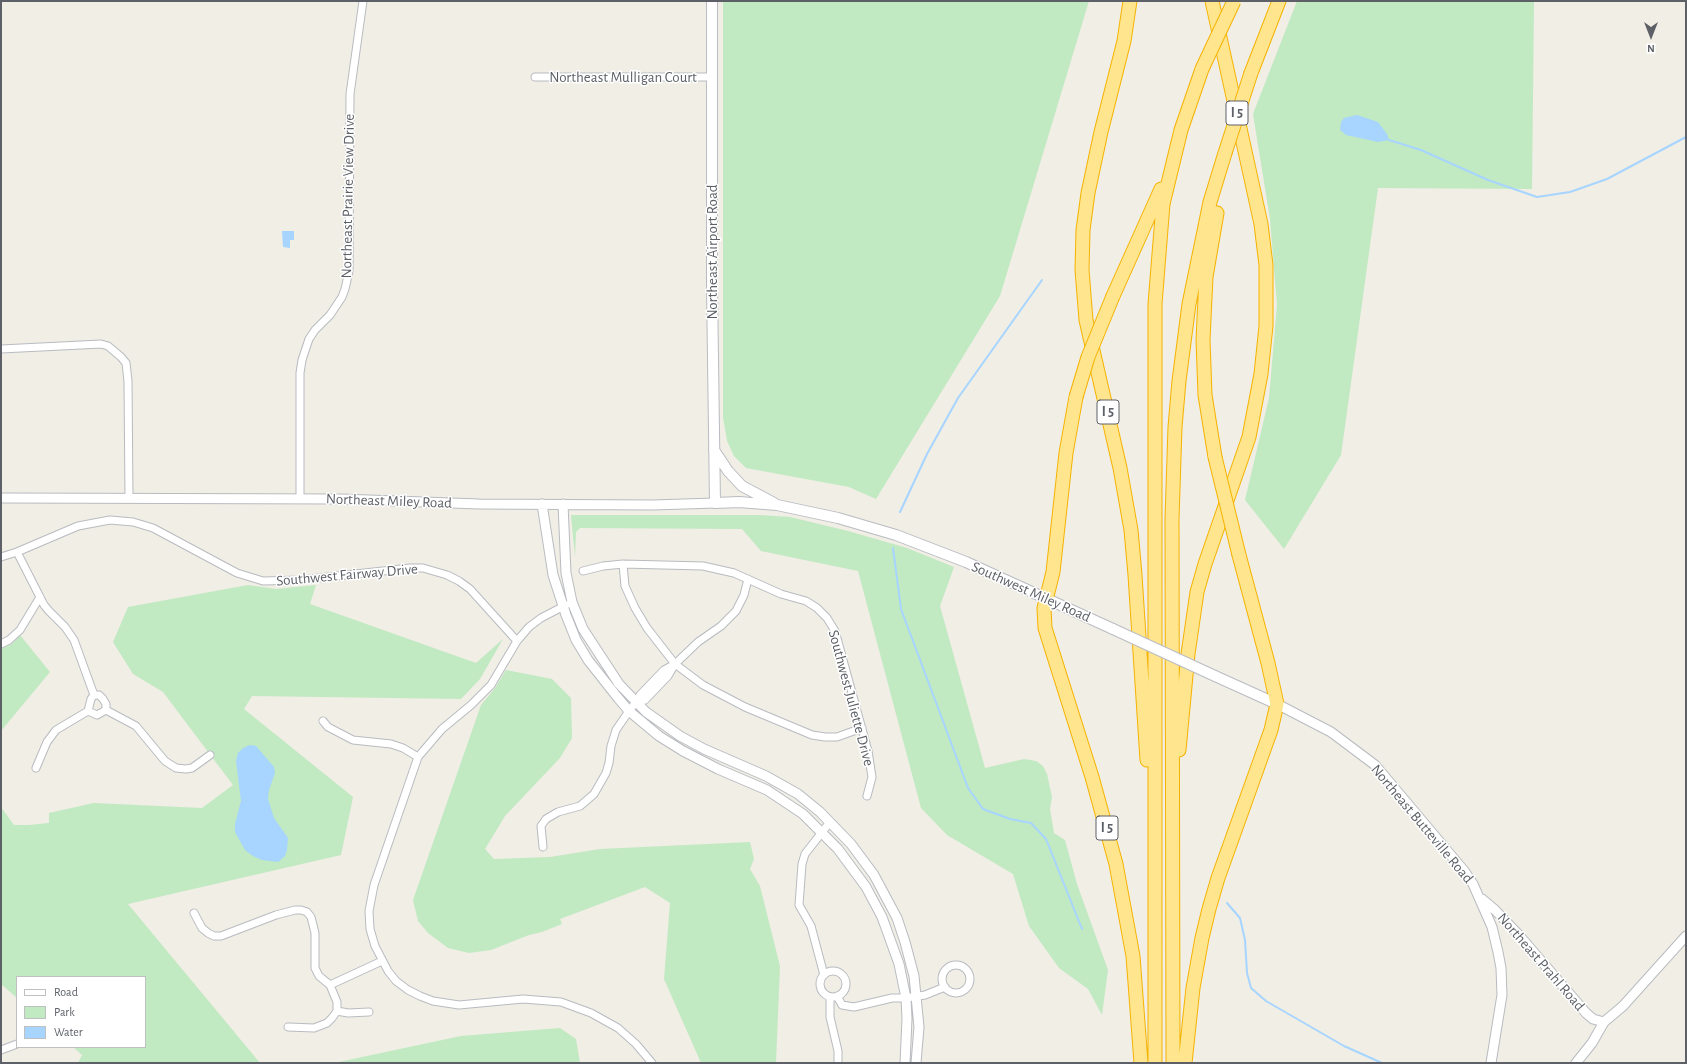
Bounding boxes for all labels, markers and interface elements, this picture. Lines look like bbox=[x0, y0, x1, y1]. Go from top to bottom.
north arrow bbox=[1631, 16, 1671, 56]
text: N bbox=[1647, 43, 1655, 54]
street label: Northeast Mulligan Court bbox=[549, 68, 697, 86]
road number: I 5 bbox=[1226, 101, 1248, 125]
street label: Northeast Prairie View Drive bbox=[338, 113, 358, 279]
street label: Northeast Airport Road bbox=[703, 184, 721, 320]
road number: I 5 bbox=[1097, 400, 1119, 424]
street label: Northeast Miley Road bbox=[326, 490, 452, 512]
street label: Southwest Miley Road bbox=[969, 558, 1093, 626]
street label: Southwest Fairway Drive bbox=[275, 560, 419, 590]
street label: Southwest Juliette Drive bbox=[824, 628, 878, 768]
street label: Northeast Butteville Road bbox=[1367, 761, 1477, 887]
road number: I 5 bbox=[1096, 816, 1118, 840]
street label: Northeast Prahl Road bbox=[1493, 909, 1589, 1015]
legend bbox=[16, 976, 146, 1048]
text: Road bbox=[54, 986, 78, 998]
text: Park bbox=[54, 1006, 75, 1018]
text: Water bbox=[54, 1026, 83, 1038]

